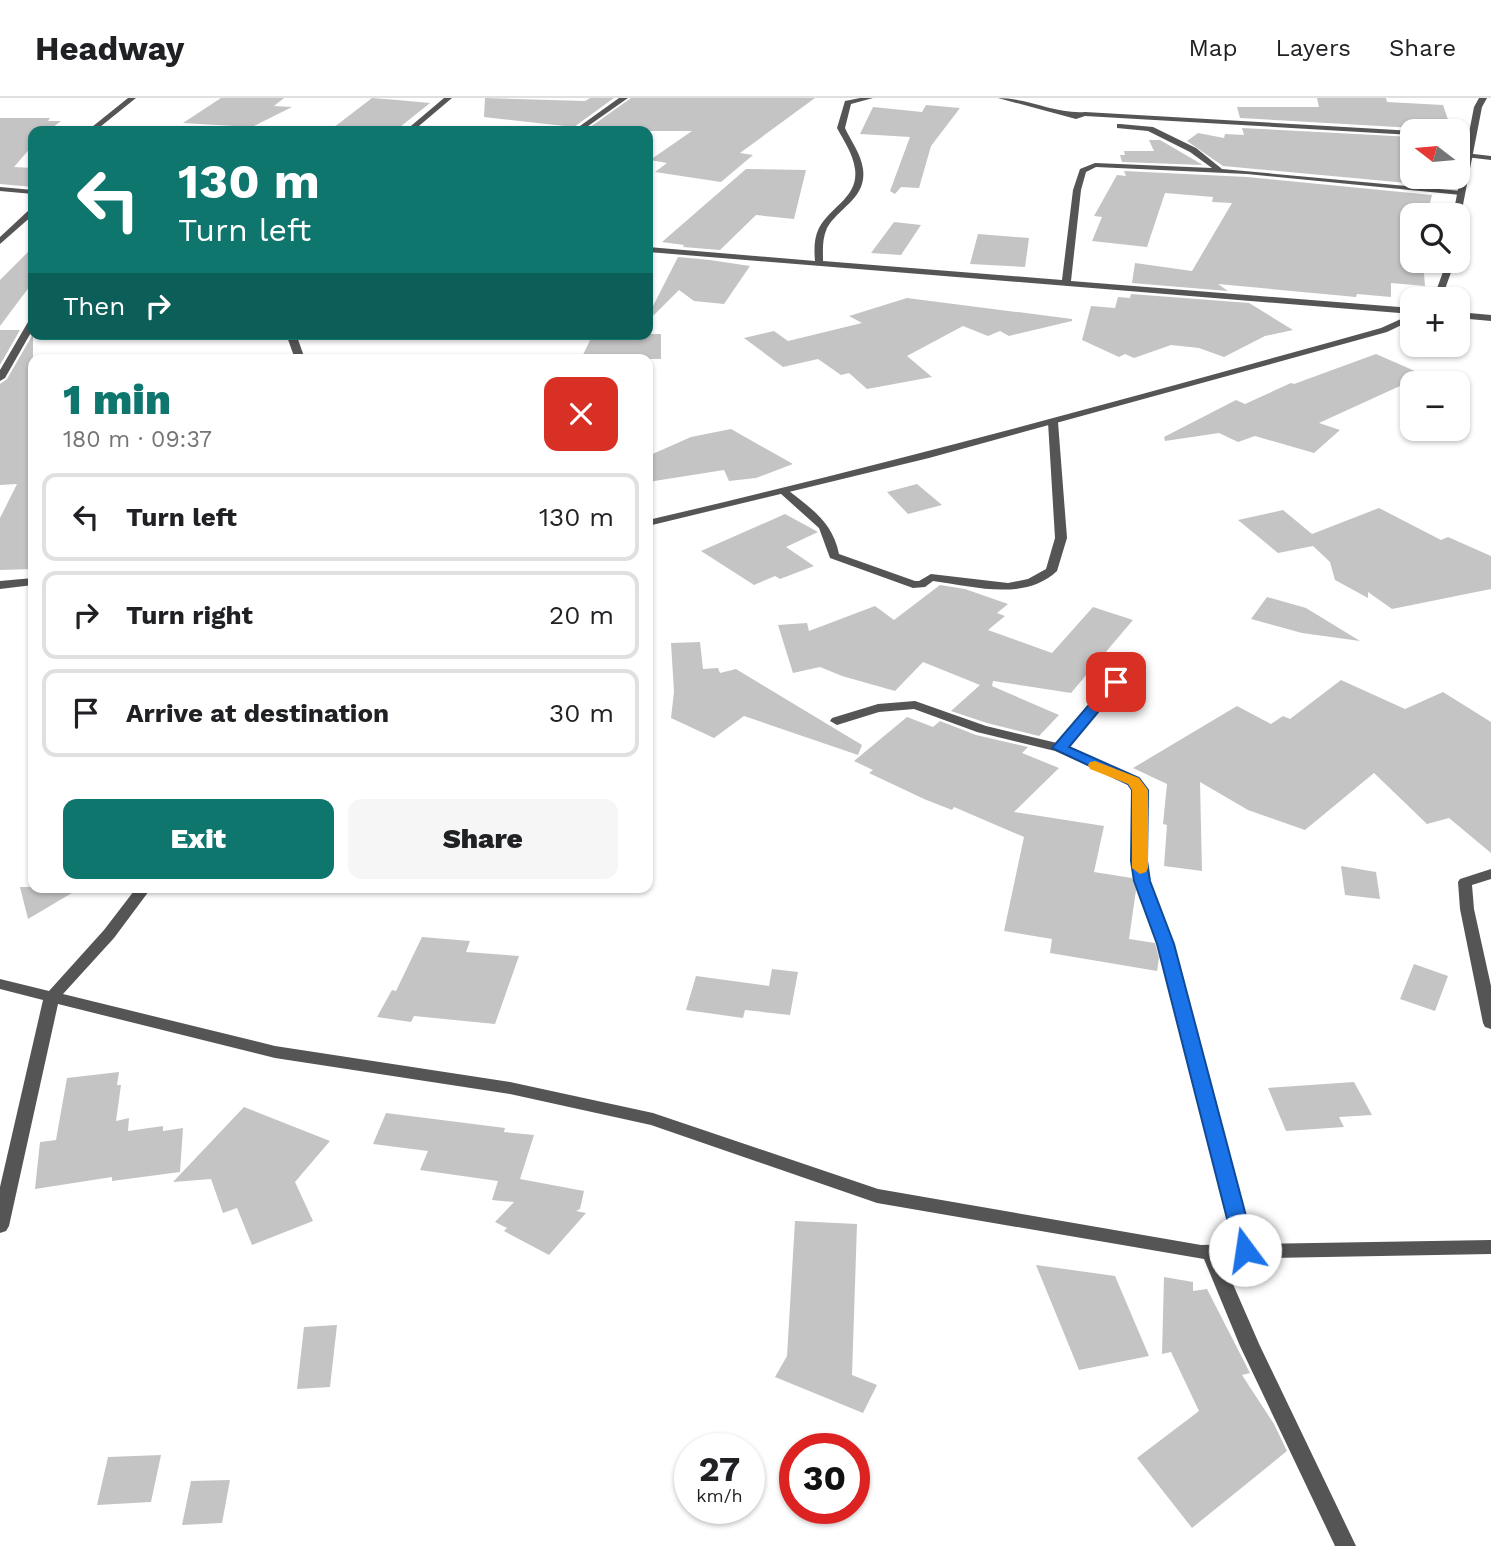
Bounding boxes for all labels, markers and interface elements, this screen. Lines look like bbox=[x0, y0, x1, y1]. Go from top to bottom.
text: Headway bbox=[35, 29, 184, 68]
text: Map bbox=[1189, 34, 1237, 62]
text: Layers bbox=[1275, 34, 1351, 62]
text: Share bbox=[1389, 34, 1456, 62]
north arrow bbox=[1400, 119, 1470, 189]
map controls bbox=[1400, 119, 1470, 441]
text: 130 m bbox=[178, 152, 320, 210]
icon: left bbox=[63, 154, 154, 245]
button: search bbox=[1400, 203, 1470, 273]
text: Turn left bbox=[178, 211, 311, 249]
icon: right bbox=[139, 287, 177, 325]
button: + bbox=[1400, 287, 1470, 357]
text: Then bbox=[63, 291, 125, 321]
button: − bbox=[1400, 371, 1470, 441]
text: 1 min bbox=[63, 375, 171, 424]
button: close bbox=[544, 377, 618, 451]
text: 180 m · 09:37 bbox=[63, 426, 212, 453]
icon: left bbox=[67, 498, 105, 536]
text: Turn left bbox=[126, 502, 237, 532]
text: 130 m bbox=[539, 502, 614, 532]
icon: right bbox=[67, 596, 105, 634]
text: Turn right bbox=[126, 600, 253, 630]
text: 20 m bbox=[549, 600, 614, 630]
pin bbox=[1086, 652, 1146, 712]
icon: arrive bbox=[1097, 663, 1135, 701]
icon: arrive bbox=[67, 694, 105, 732]
text: Arrive at destination bbox=[126, 698, 389, 728]
text: 30 m bbox=[549, 698, 614, 728]
button: Exit bbox=[63, 799, 334, 879]
button: Share bbox=[348, 799, 618, 879]
position arrow bbox=[1208, 1213, 1282, 1287]
speed limit sign: 30 bbox=[779, 1433, 870, 1524]
text: 27 bbox=[699, 1448, 740, 1490]
text: km/h bbox=[696, 1485, 743, 1506]

